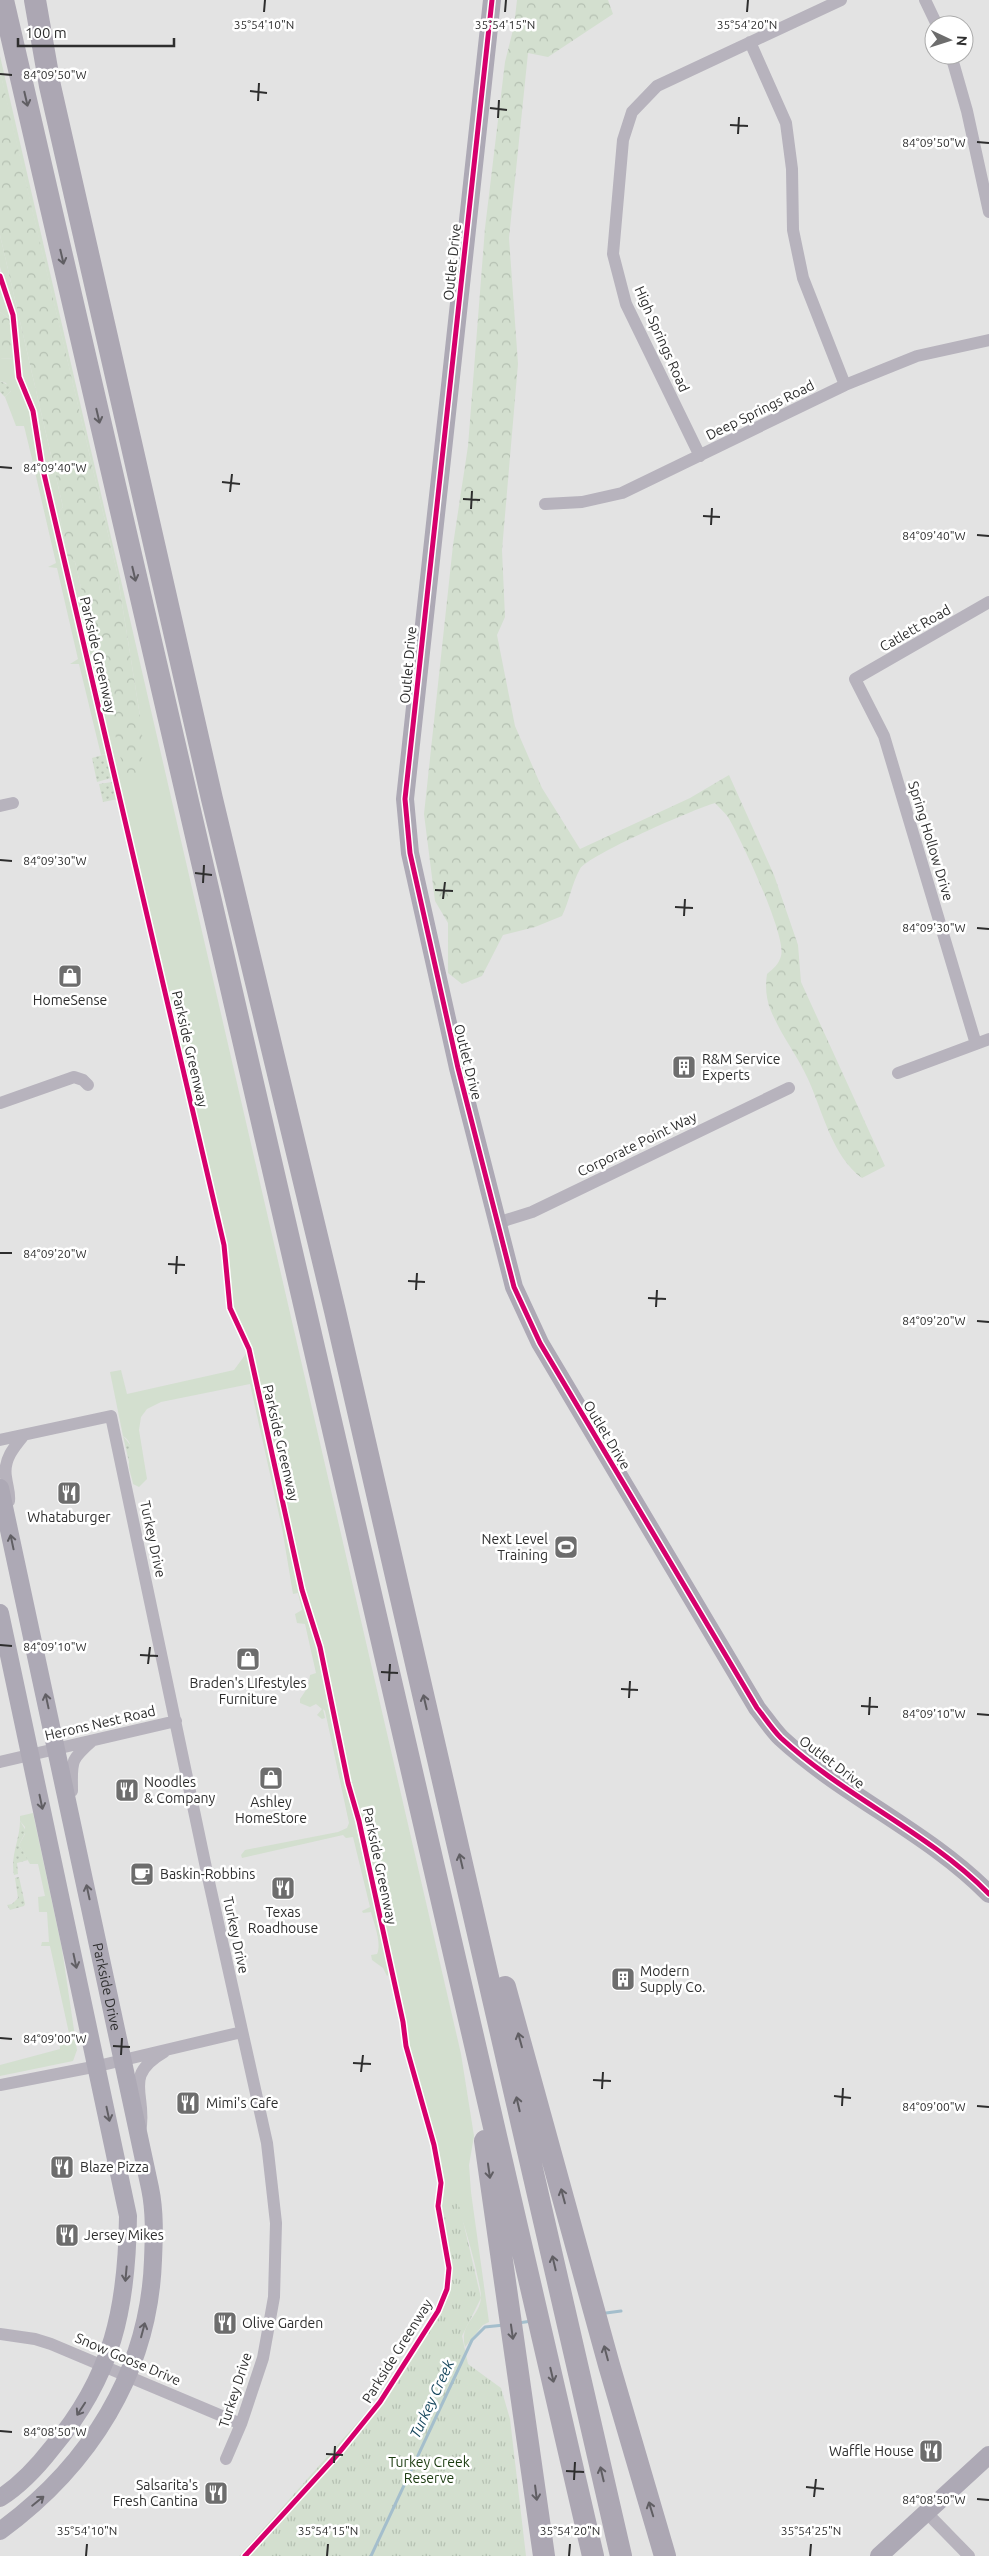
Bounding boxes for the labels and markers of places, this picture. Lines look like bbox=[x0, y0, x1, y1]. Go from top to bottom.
shop icon: HomeSense bbox=[57, 963, 83, 989]
place label: HomeSense bbox=[33, 992, 107, 1008]
place label: R&M Service Experts bbox=[702, 1051, 780, 1083]
building icon: R&M Service Experts bbox=[671, 1054, 697, 1080]
restaurant icon: Whataburger bbox=[56, 1480, 82, 1506]
place label: Whataburger bbox=[27, 1509, 111, 1525]
place label: Next Level Training bbox=[481, 1531, 548, 1563]
sports icon: Next Level Training bbox=[553, 1534, 579, 1560]
shop icon: Braden's LIfestyles Furniture bbox=[235, 1646, 261, 1672]
place label: Braden's LIfestyles Furniture bbox=[189, 1675, 307, 1707]
shop icon: Ashley HomeStore bbox=[258, 1765, 284, 1791]
place label: Noodles & Company bbox=[144, 1774, 215, 1806]
restaurant icon: Noodles & Company bbox=[114, 1777, 140, 1803]
place label: Ashley HomeStore bbox=[235, 1794, 307, 1826]
cafe icon: Baskin-Robbins bbox=[129, 1861, 155, 1887]
place label: Baskin-Robbins bbox=[160, 1866, 255, 1882]
restaurant icon: Texas Roadhouse bbox=[270, 1875, 296, 1901]
place label: Texas Roadhouse bbox=[248, 1904, 318, 1936]
place label: Modern Supply Co. bbox=[640, 1963, 705, 1995]
building icon: Modern Supply Co. bbox=[610, 1966, 636, 1992]
restaurant icon: Mimi's Cafe bbox=[175, 2090, 201, 2116]
place label: Mimi's Cafe bbox=[206, 2095, 279, 2111]
restaurant icon: Blaze Pizza bbox=[49, 2154, 75, 2180]
place label: Blaze Pizza bbox=[80, 2159, 149, 2175]
restaurant icon: Jersey Mikes bbox=[54, 2222, 80, 2248]
place label: Jersey Mikes bbox=[84, 2227, 164, 2243]
restaurant icon: Olive Garden bbox=[212, 2310, 238, 2336]
place label: Olive Garden bbox=[242, 2315, 323, 2331]
restaurant icon: Waffle House bbox=[918, 2438, 944, 2464]
place label: Waffle House bbox=[829, 2443, 914, 2459]
place label: Salsarita's Fresh Cantina bbox=[113, 2477, 198, 2509]
restaurant icon: Salsarita's Fresh Cantina bbox=[203, 2480, 229, 2506]

